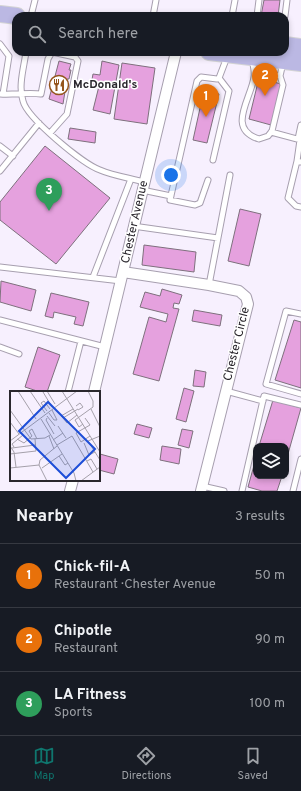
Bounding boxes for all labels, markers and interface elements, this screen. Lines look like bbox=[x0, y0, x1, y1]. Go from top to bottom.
search box bbox=[12, 12, 289, 56]
icon: search bbox=[26, 23, 48, 45]
text: Search here bbox=[58, 25, 138, 44]
pin: 2 bbox=[252, 63, 278, 96]
restaurant icon: McDonald's bbox=[48, 74, 70, 96]
place label: McDonald's bbox=[73, 77, 137, 93]
pin: 1 bbox=[193, 84, 219, 117]
your location bbox=[161, 165, 181, 185]
pin: 3 bbox=[36, 178, 62, 211]
street label: Chester Avenue bbox=[118, 179, 152, 265]
street label: Chester Circle bbox=[220, 305, 254, 383]
inset map bbox=[10, 391, 100, 481]
map controls bbox=[253, 443, 289, 479]
button: layers bbox=[253, 443, 289, 479]
text: Nearby bbox=[16, 506, 73, 528]
text: 3 results bbox=[235, 509, 285, 525]
text: Chick-fil-A bbox=[54, 558, 130, 577]
text: 1 bbox=[26, 568, 32, 584]
text: 50 m bbox=[255, 568, 285, 584]
text: Restaurant · Chester Avenue bbox=[54, 577, 216, 593]
text: Chipotle bbox=[54, 622, 112, 641]
text: 2 bbox=[25, 632, 33, 648]
text: 90 m bbox=[255, 632, 285, 648]
text: Restaurant bbox=[54, 641, 118, 657]
text: LA Fitness bbox=[54, 686, 127, 705]
text: 3 bbox=[25, 696, 33, 712]
text: 100 m bbox=[249, 696, 285, 712]
text: Sports bbox=[54, 705, 93, 721]
tab: Map bbox=[33, 745, 55, 783]
tab: Directions bbox=[121, 745, 171, 783]
tab: Saved bbox=[238, 745, 268, 783]

